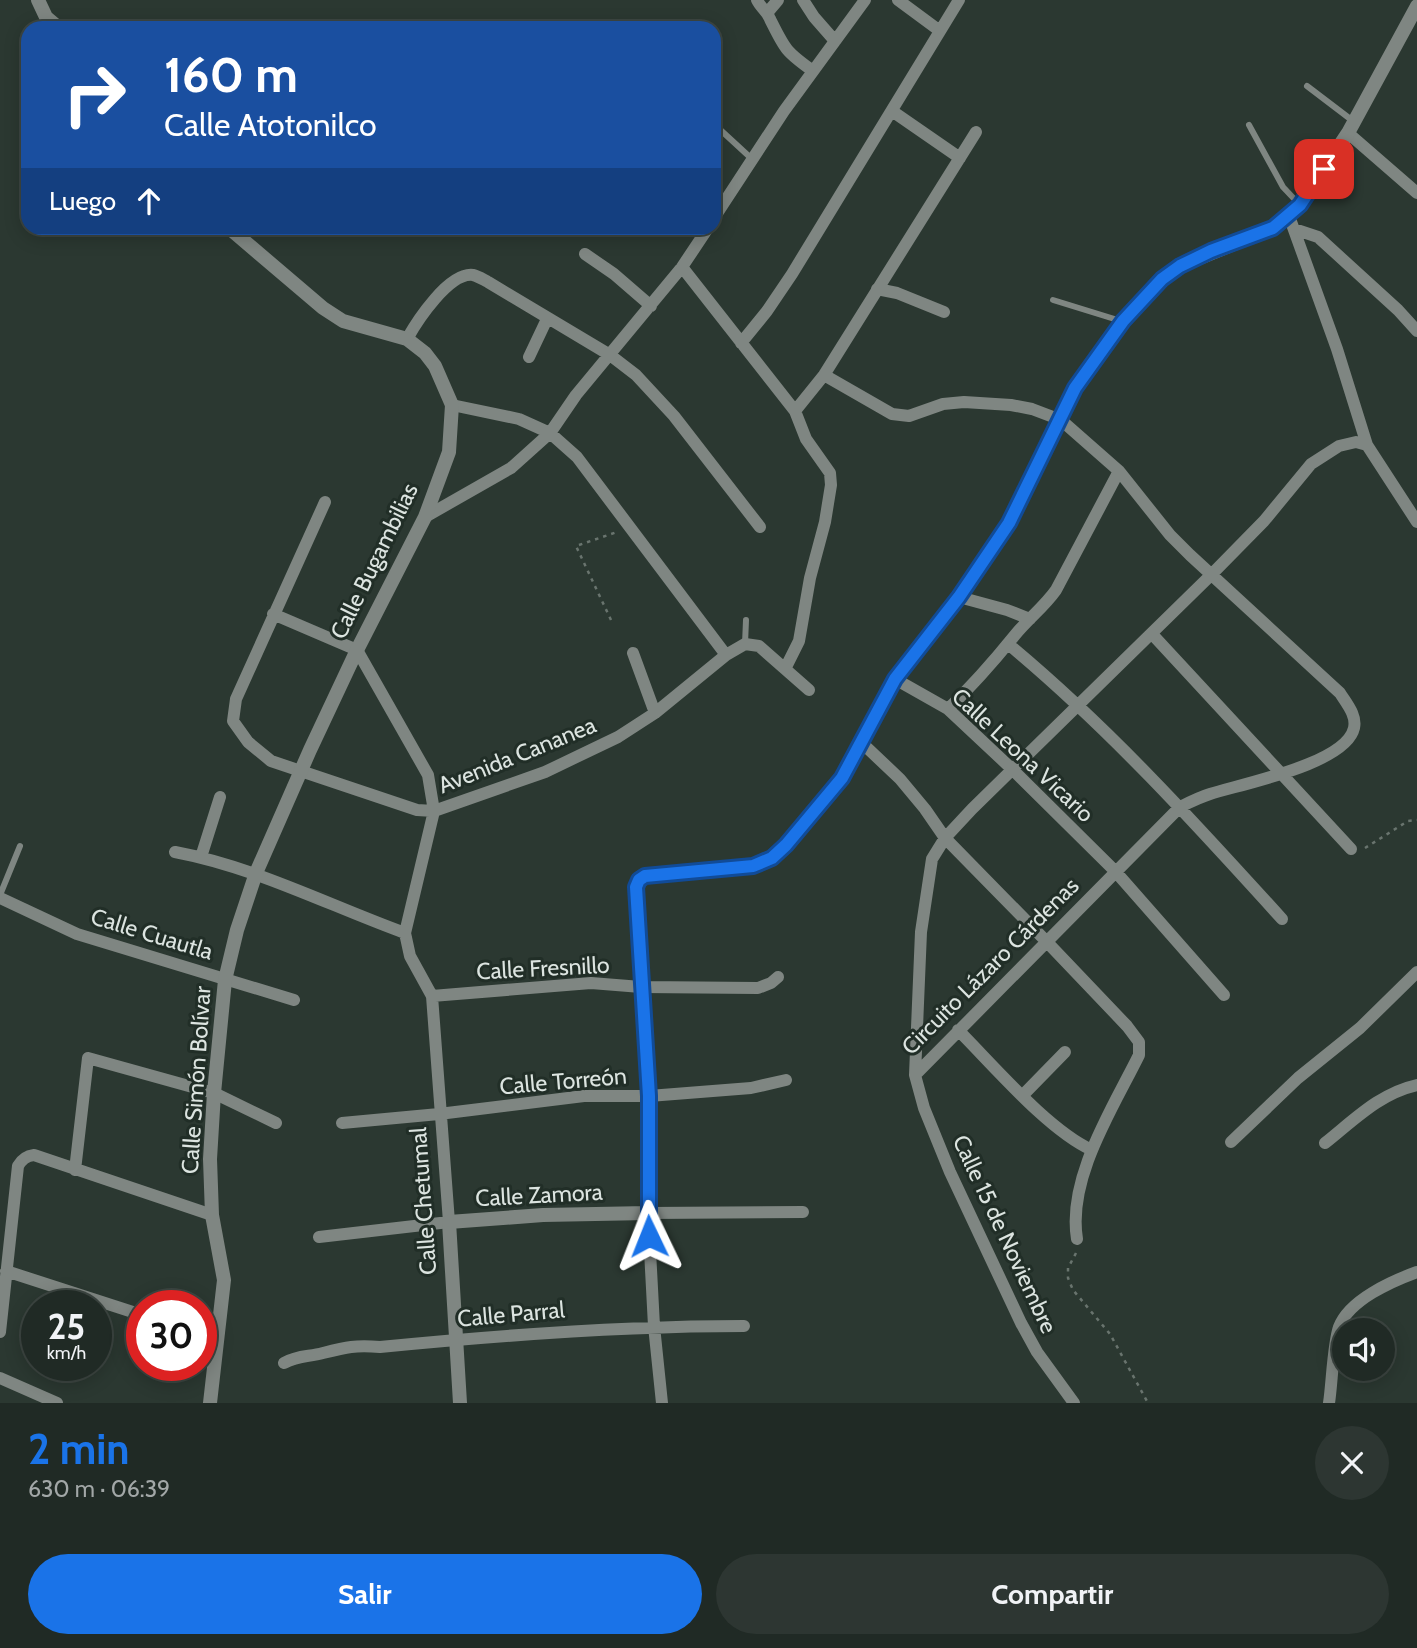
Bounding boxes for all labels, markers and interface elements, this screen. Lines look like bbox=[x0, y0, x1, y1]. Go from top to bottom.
text: 160 m bbox=[164, 45, 298, 104]
icon: right bbox=[49, 49, 140, 140]
text: Calle Atotonilco bbox=[164, 105, 377, 144]
pin bbox=[1294, 139, 1354, 199]
icon: arrive bbox=[1305, 150, 1343, 188]
icon: ahead bbox=[130, 182, 168, 220]
text: Luego bbox=[49, 185, 116, 217]
street label: Calle Bugambilias bbox=[324, 479, 424, 643]
street label: Calle Leona Vicario bbox=[946, 682, 1100, 828]
street label: Avenida Cananea bbox=[434, 711, 600, 799]
street label: Circuito Lázaro Cárdenas bbox=[896, 872, 1084, 1060]
street label: Calle Cuautla bbox=[88, 902, 216, 966]
street label: Calle Fresnillo bbox=[476, 951, 610, 985]
street label: Calle Simón Bolívar bbox=[175, 984, 217, 1175]
street label: Calle Torreón bbox=[498, 1061, 628, 1101]
street label: Calle Chetumal bbox=[404, 1126, 442, 1276]
street label: Calle 15 de Noviembre bbox=[947, 1130, 1063, 1338]
street label: Calle Zamora bbox=[475, 1178, 603, 1212]
position arrow bbox=[612, 1199, 686, 1273]
speed limit sign: 30 bbox=[126, 1290, 217, 1381]
street label: Calle Parral bbox=[456, 1295, 566, 1333]
text: 25 bbox=[48, 1305, 85, 1348]
map controls bbox=[1332, 1318, 1395, 1381]
button: sound bbox=[1332, 1318, 1395, 1381]
text: km/h bbox=[47, 1342, 86, 1364]
text: 2 min bbox=[28, 1423, 129, 1475]
button: close bbox=[1315, 1426, 1389, 1500]
text: 630 m · 06:39 bbox=[28, 1475, 170, 1503]
button: Salir bbox=[28, 1554, 702, 1634]
button: Compartir bbox=[716, 1554, 1389, 1634]

